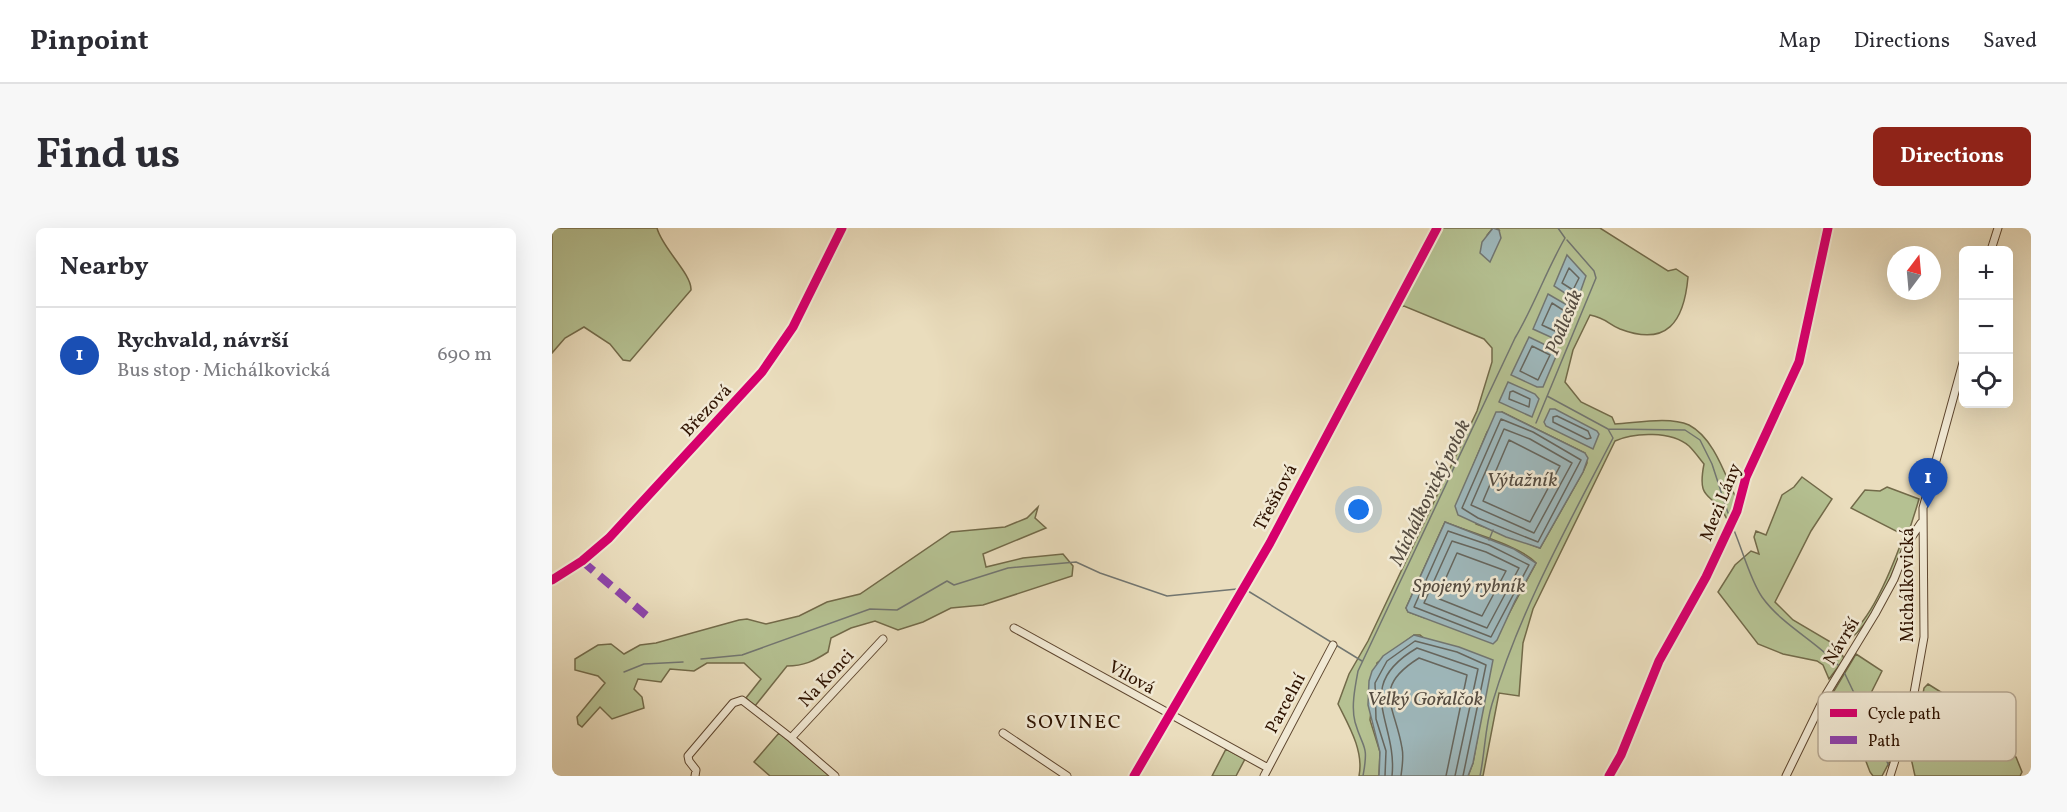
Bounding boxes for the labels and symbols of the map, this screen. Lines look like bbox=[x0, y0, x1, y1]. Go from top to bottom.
north arrow bbox=[1887, 246, 1941, 300]
water label: Podlesák bbox=[1539, 286, 1591, 360]
street label: Březová bbox=[676, 379, 738, 443]
water label: Michálkovický potok bbox=[1383, 415, 1478, 571]
pin: 1 bbox=[1908, 458, 1948, 508]
street label: Třešňová bbox=[1248, 460, 1304, 535]
street label: Mezi Lány bbox=[1694, 460, 1748, 545]
water label: Výtažník bbox=[1487, 467, 1557, 495]
your location bbox=[1344, 495, 1373, 524]
street label: Michálkovická bbox=[1896, 527, 1921, 643]
water label: Spojený rybník bbox=[1412, 573, 1526, 601]
street label: Návrší bbox=[1818, 613, 1867, 670]
street label: Na Konci bbox=[794, 644, 861, 714]
street label: Vilová bbox=[1103, 655, 1159, 701]
street label: Parcelní bbox=[1260, 669, 1313, 738]
water label: Velký Gořalčok bbox=[1367, 686, 1483, 714]
legend bbox=[1818, 692, 2016, 761]
text: Cycle path bbox=[1868, 704, 1941, 726]
district label: SOVINEC bbox=[1026, 709, 1122, 737]
text: Path bbox=[1868, 731, 1900, 753]

